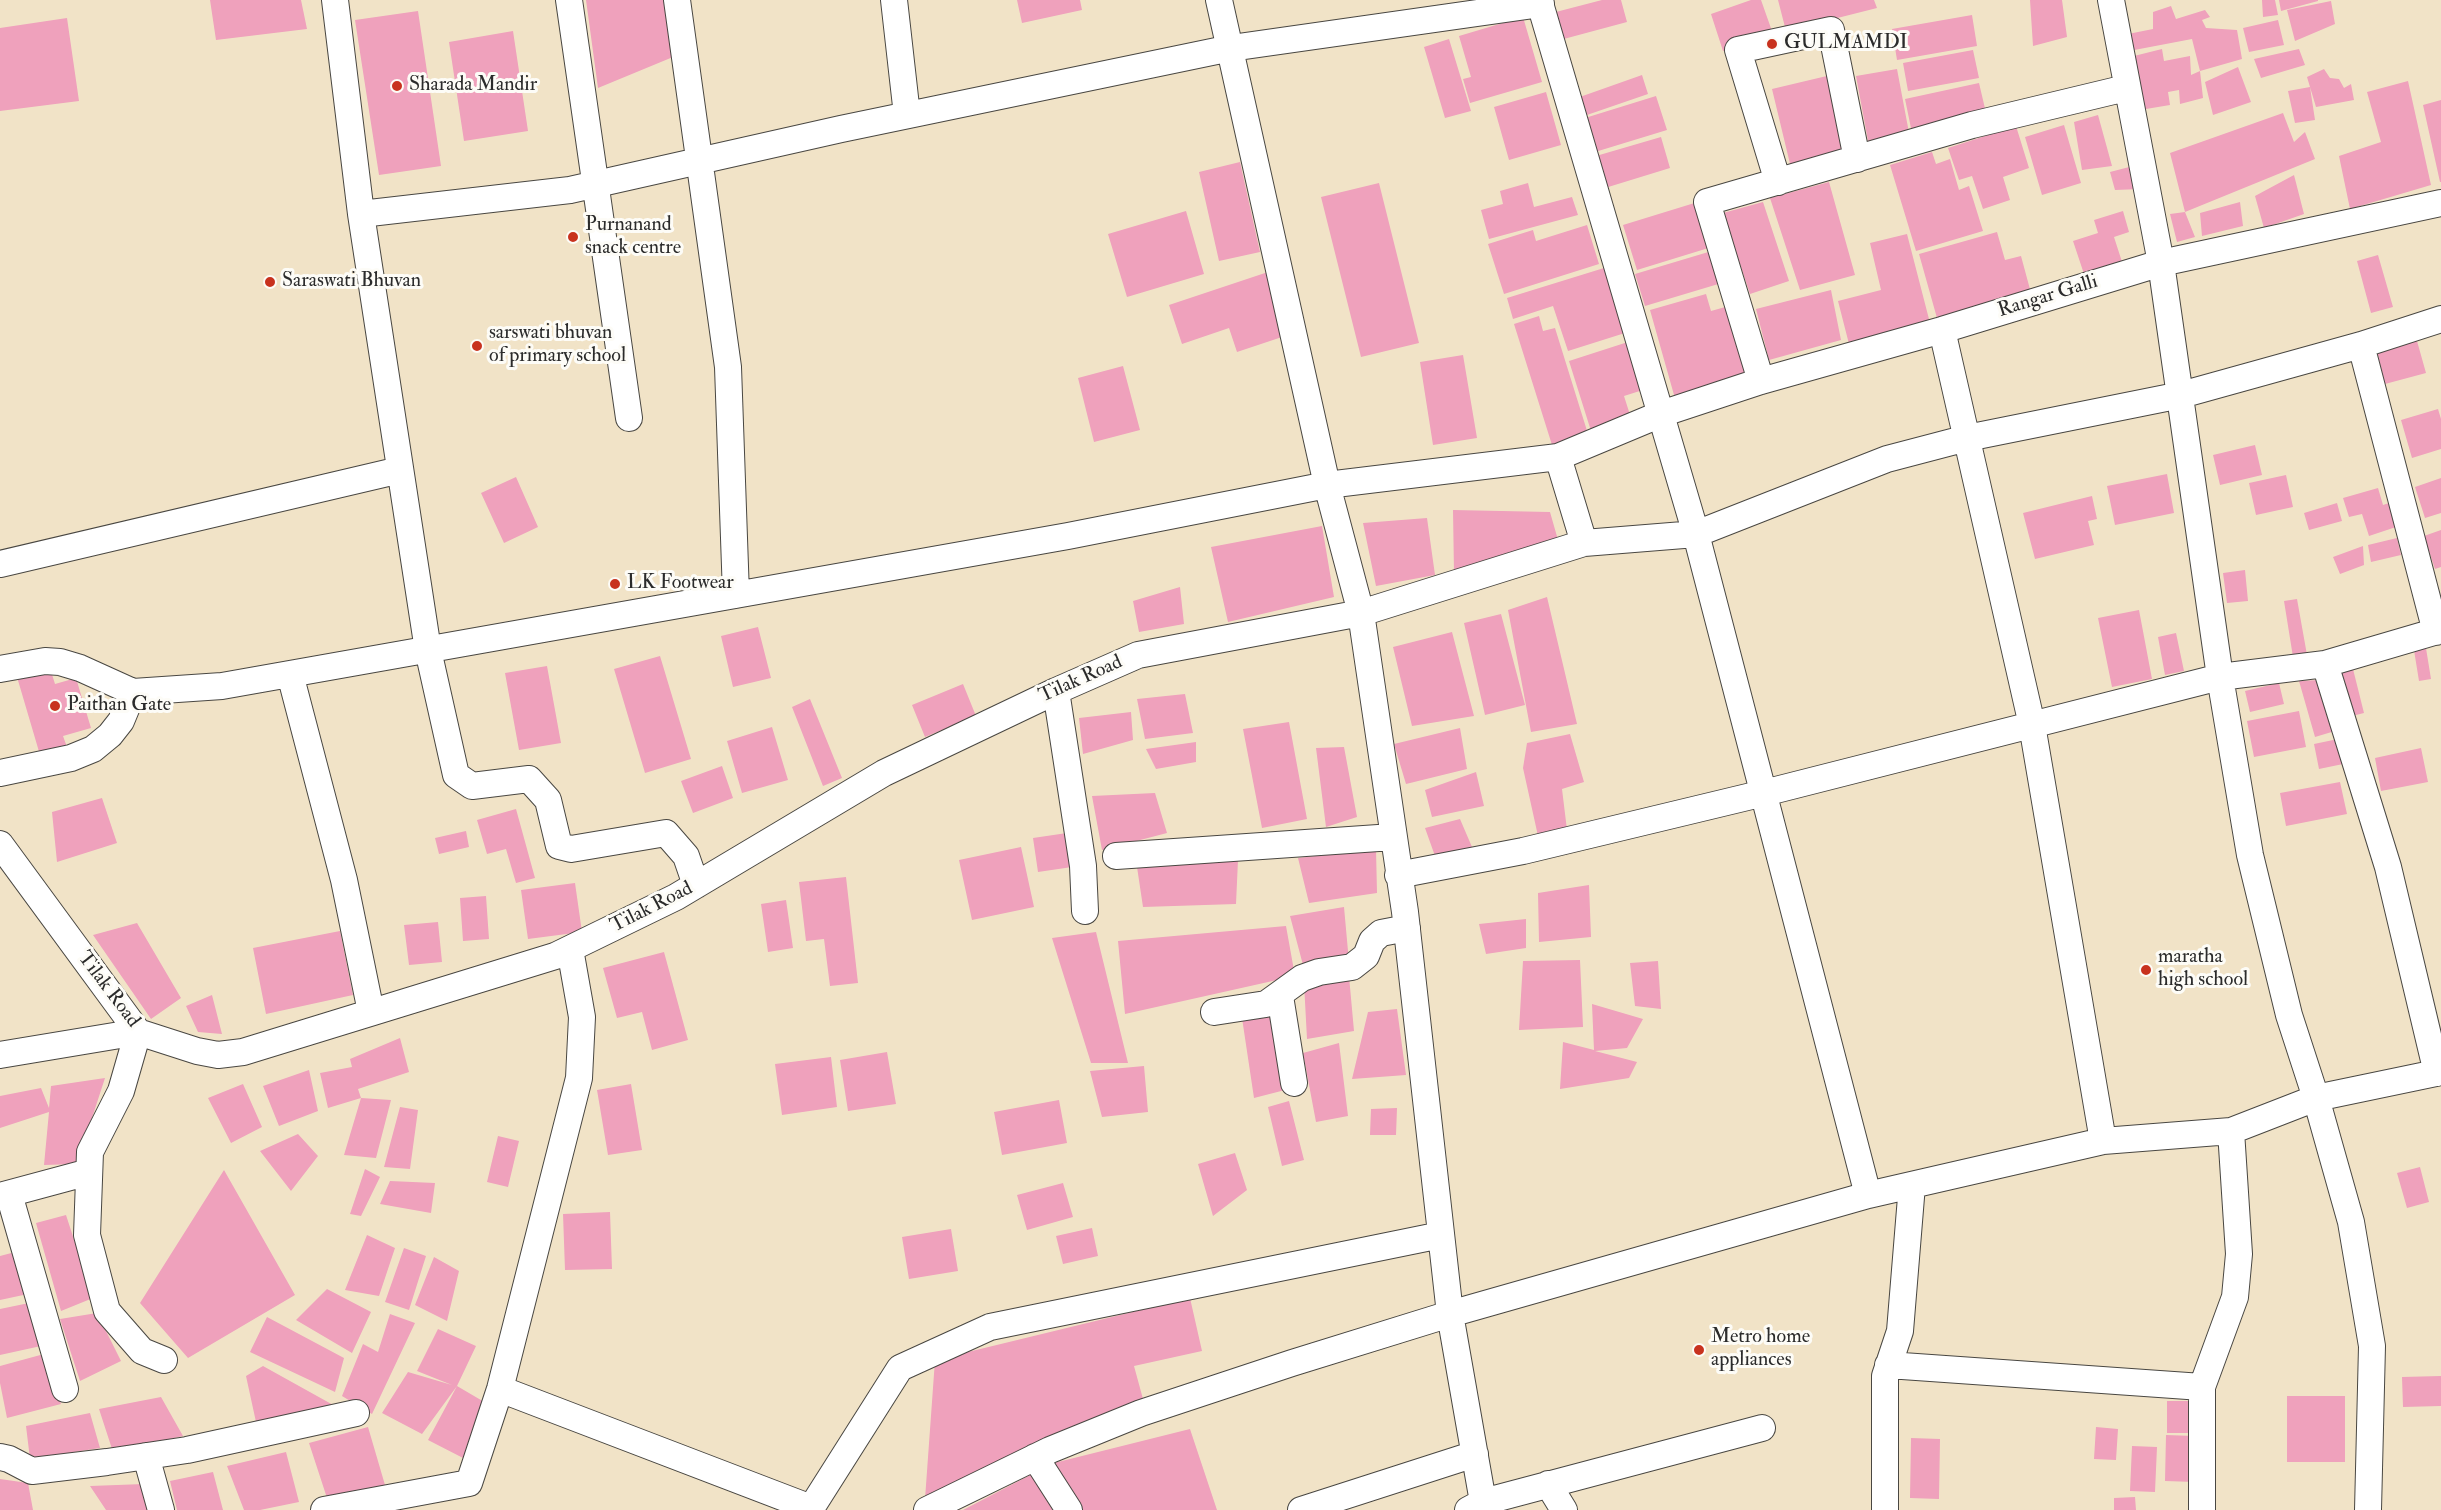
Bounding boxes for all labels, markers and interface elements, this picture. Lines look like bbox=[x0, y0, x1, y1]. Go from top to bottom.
place label: GULMAMDI bbox=[1784, 32, 1908, 56]
marker: GULMAMDI bbox=[1765, 37, 1779, 51]
place label: Sharada Mandir bbox=[409, 74, 537, 98]
marker: Sharada Mandir bbox=[390, 79, 404, 93]
place label: Purnanand snack centre bbox=[585, 214, 681, 261]
marker: Purnanand snack centre bbox=[566, 230, 580, 244]
place label: Saraswati Bhuvan bbox=[282, 270, 421, 294]
street label: Rangar Galli bbox=[1995, 270, 2101, 324]
marker: Saraswati Bhuvan bbox=[263, 275, 277, 289]
place label: sarswati bhuvan of primary school bbox=[489, 322, 626, 369]
marker: sarswati bhuvan of primary school bbox=[470, 339, 484, 353]
place label: LK Footwear bbox=[627, 572, 734, 596]
marker: LK Footwear bbox=[608, 577, 622, 591]
street label: Tilak Road bbox=[1036, 651, 1126, 709]
place label: Paithan Gate bbox=[67, 694, 171, 718]
marker: Paithan Gate bbox=[48, 699, 62, 713]
street label: Tilak Road bbox=[607, 877, 697, 939]
place label: maratha high school bbox=[2158, 946, 2248, 993]
street label: Tilak Road bbox=[72, 947, 144, 1033]
marker: maratha high school bbox=[2139, 963, 2153, 977]
place label: Metro home appliances bbox=[1711, 1326, 1810, 1373]
marker: Metro home appliances bbox=[1692, 1343, 1706, 1357]

